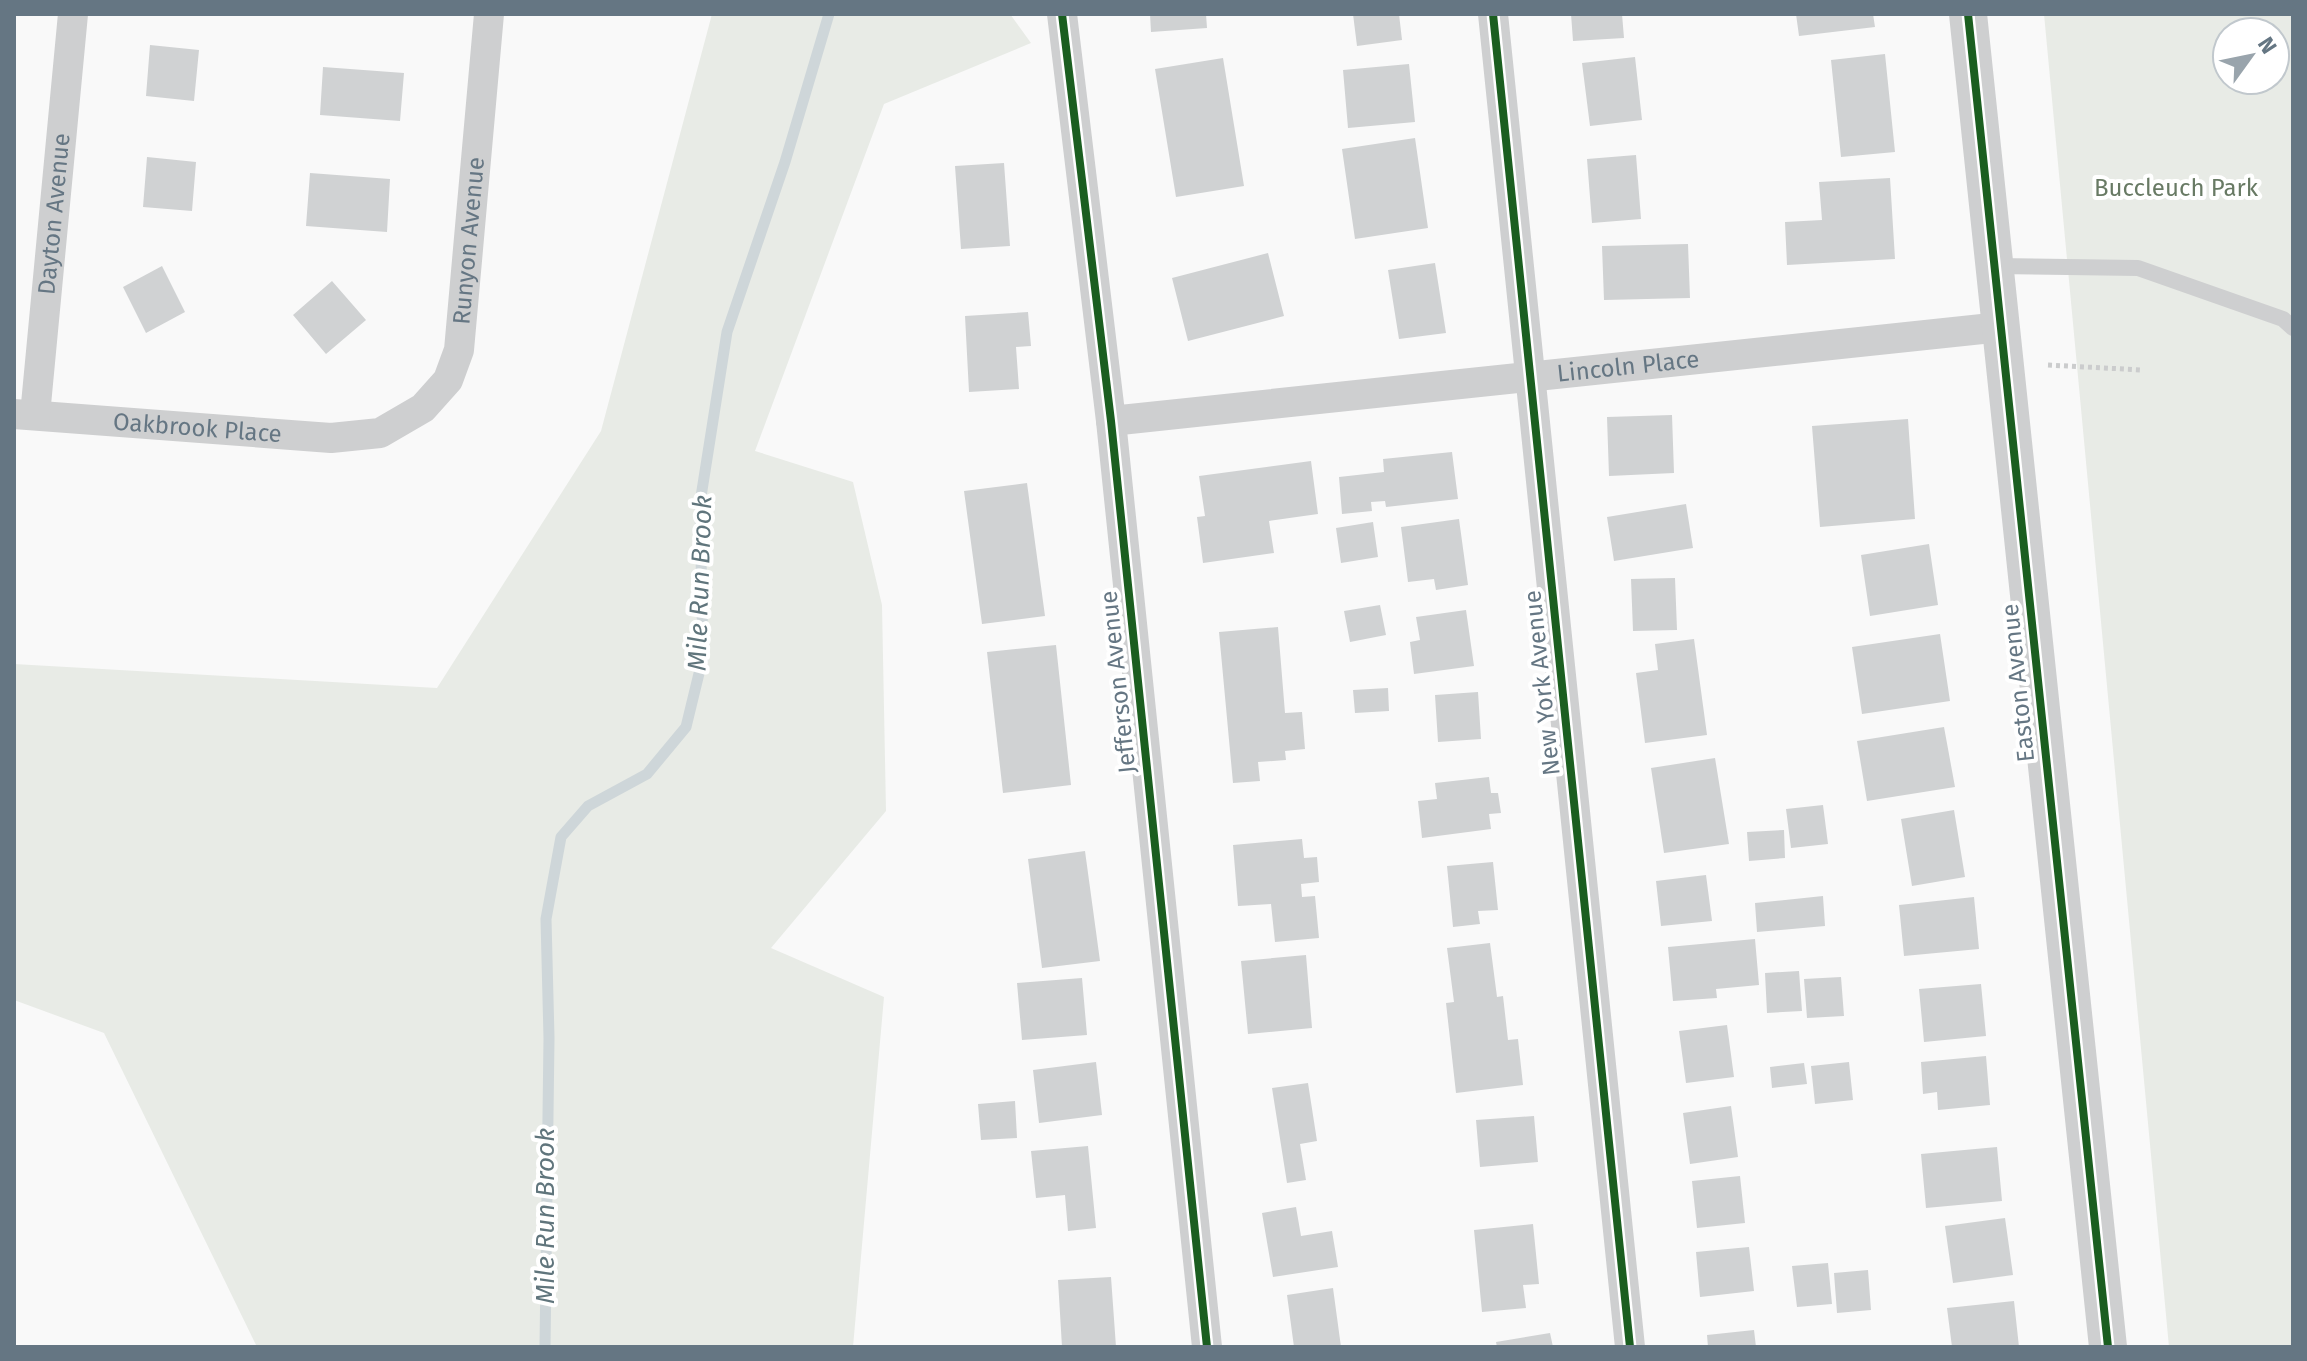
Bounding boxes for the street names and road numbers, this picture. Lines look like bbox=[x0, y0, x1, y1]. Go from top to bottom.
street label: Dayton Avenue bbox=[32, 132, 76, 296]
street label: Runyon Avenue bbox=[447, 156, 490, 326]
street label: Lincoln Place bbox=[1555, 345, 1701, 388]
street label: Oakbrook Place bbox=[112, 408, 283, 448]
street label: Jefferson Avenue bbox=[1094, 589, 1142, 775]
street label: New York Avenue bbox=[1518, 589, 1566, 777]
street label: Easton Avenue bbox=[1996, 602, 2040, 764]

